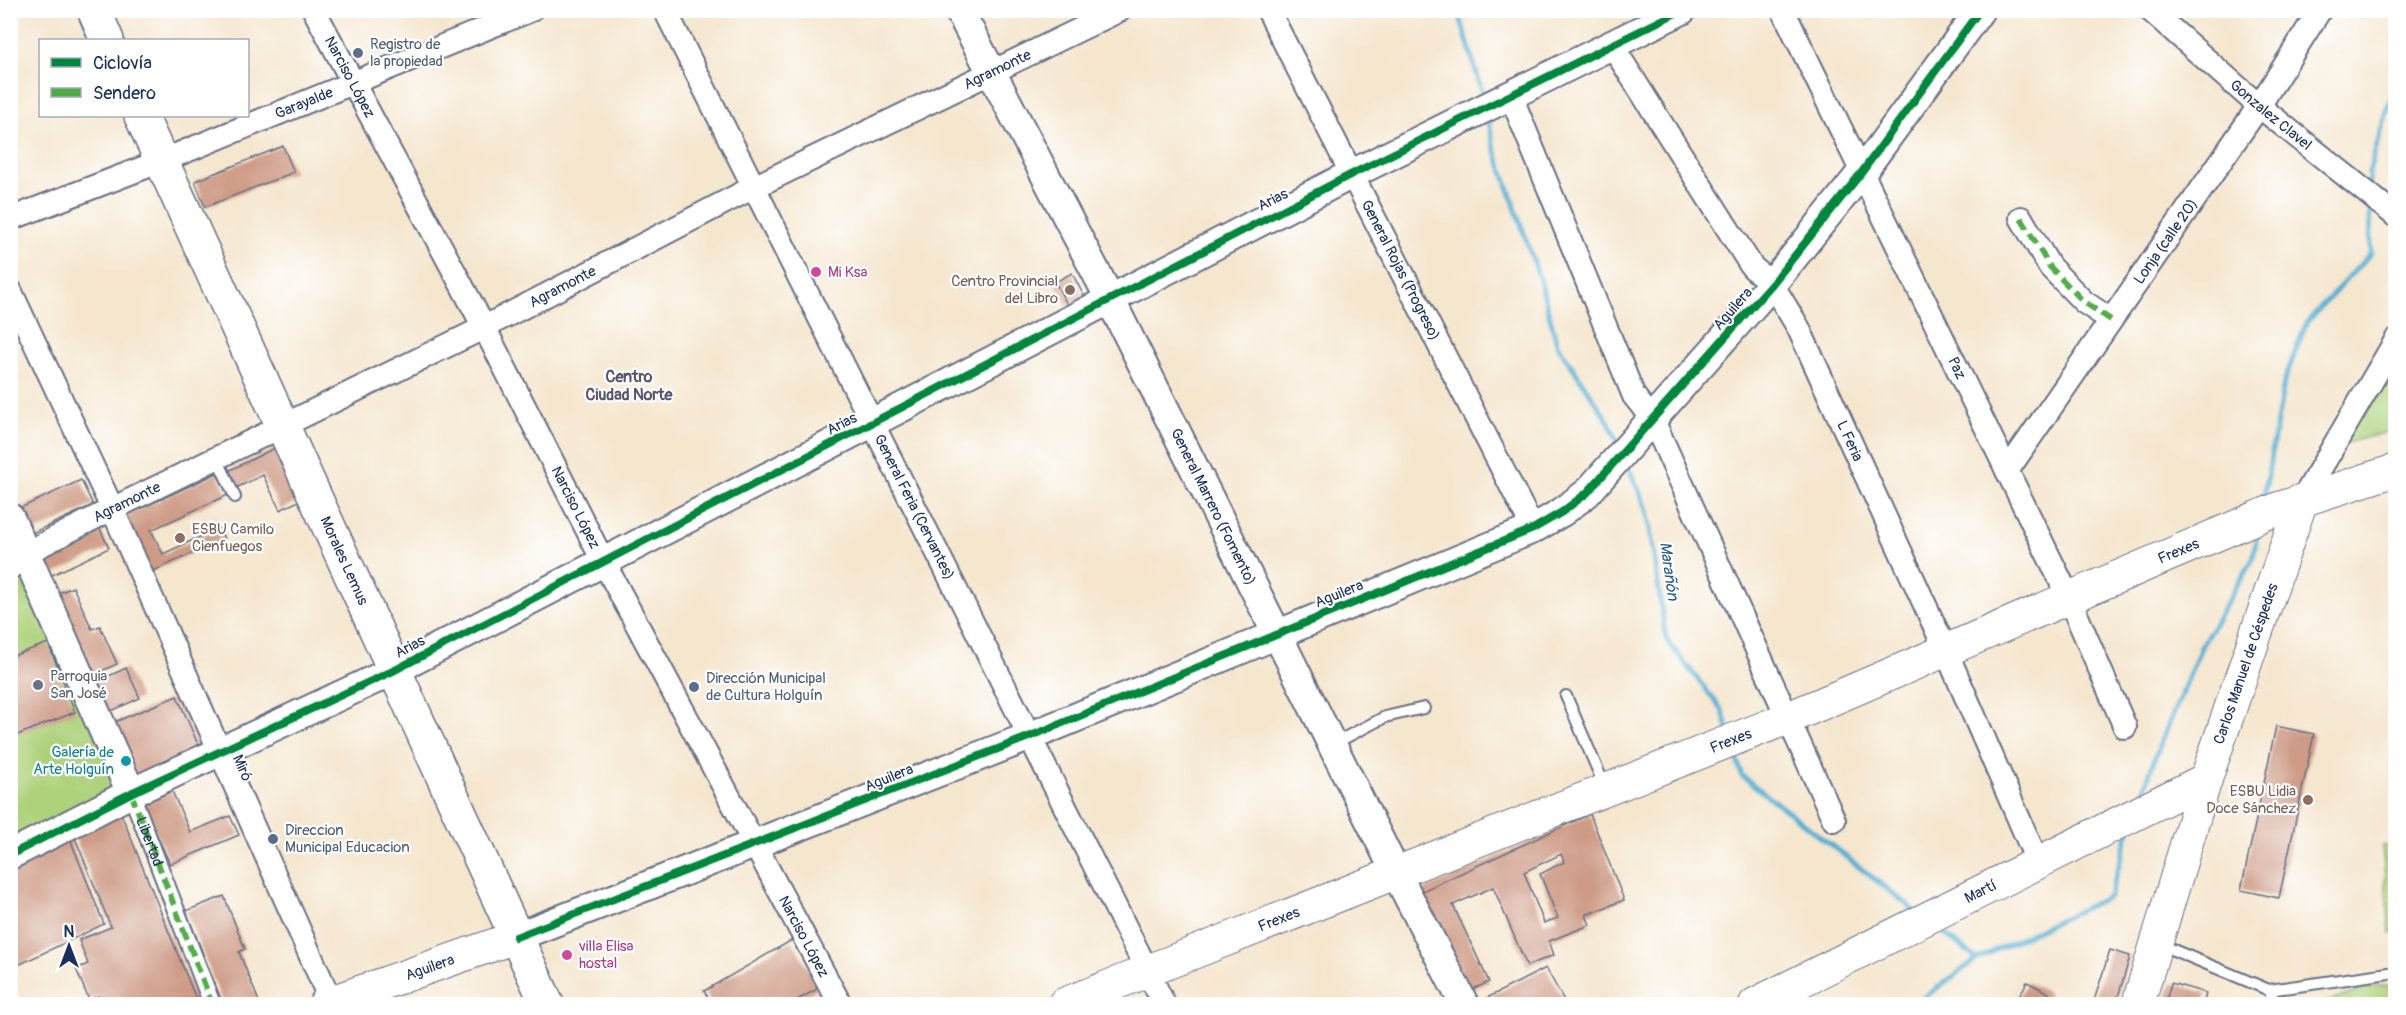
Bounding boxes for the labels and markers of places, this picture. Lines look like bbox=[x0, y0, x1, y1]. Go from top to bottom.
place label: Registro de la propiedad bbox=[370, 35, 443, 71]
marker: Registro de la propiedad bbox=[351, 46, 365, 60]
place label: Mi Ksa bbox=[828, 263, 867, 282]
marker: Mi Ksa bbox=[809, 265, 823, 279]
place label: Centro Provincial del Libro bbox=[951, 272, 1058, 308]
marker: Centro Provincial del Libro bbox=[1063, 283, 1077, 297]
place label: ESBU Camilo Cienfuegos bbox=[192, 520, 274, 556]
marker: ESBU Camilo Cienfuegos bbox=[173, 531, 187, 545]
place label: Parroquia San José bbox=[50, 667, 107, 703]
place label: Dirección Municipal de Cultura Holguín bbox=[706, 669, 826, 705]
marker: Parroquia San José bbox=[31, 678, 45, 692]
marker: Dirección Municipal de Cultura Holguín bbox=[687, 680, 701, 694]
place label: Galería de Arte Holguín bbox=[33, 743, 115, 779]
marker: Galería de Arte Holguín bbox=[119, 754, 133, 768]
place label: ESBU Lidia Doce Sánchez bbox=[2206, 782, 2296, 818]
marker: ESBU Lidia Doce Sánchez bbox=[2301, 793, 2315, 807]
place label: Direccion Municipal Educacion bbox=[285, 821, 410, 857]
marker: Direccion Municipal Educacion bbox=[266, 832, 280, 846]
place label: villa Elisa hostal bbox=[578, 937, 634, 973]
marker: villa Elisa hostal bbox=[560, 948, 574, 962]

